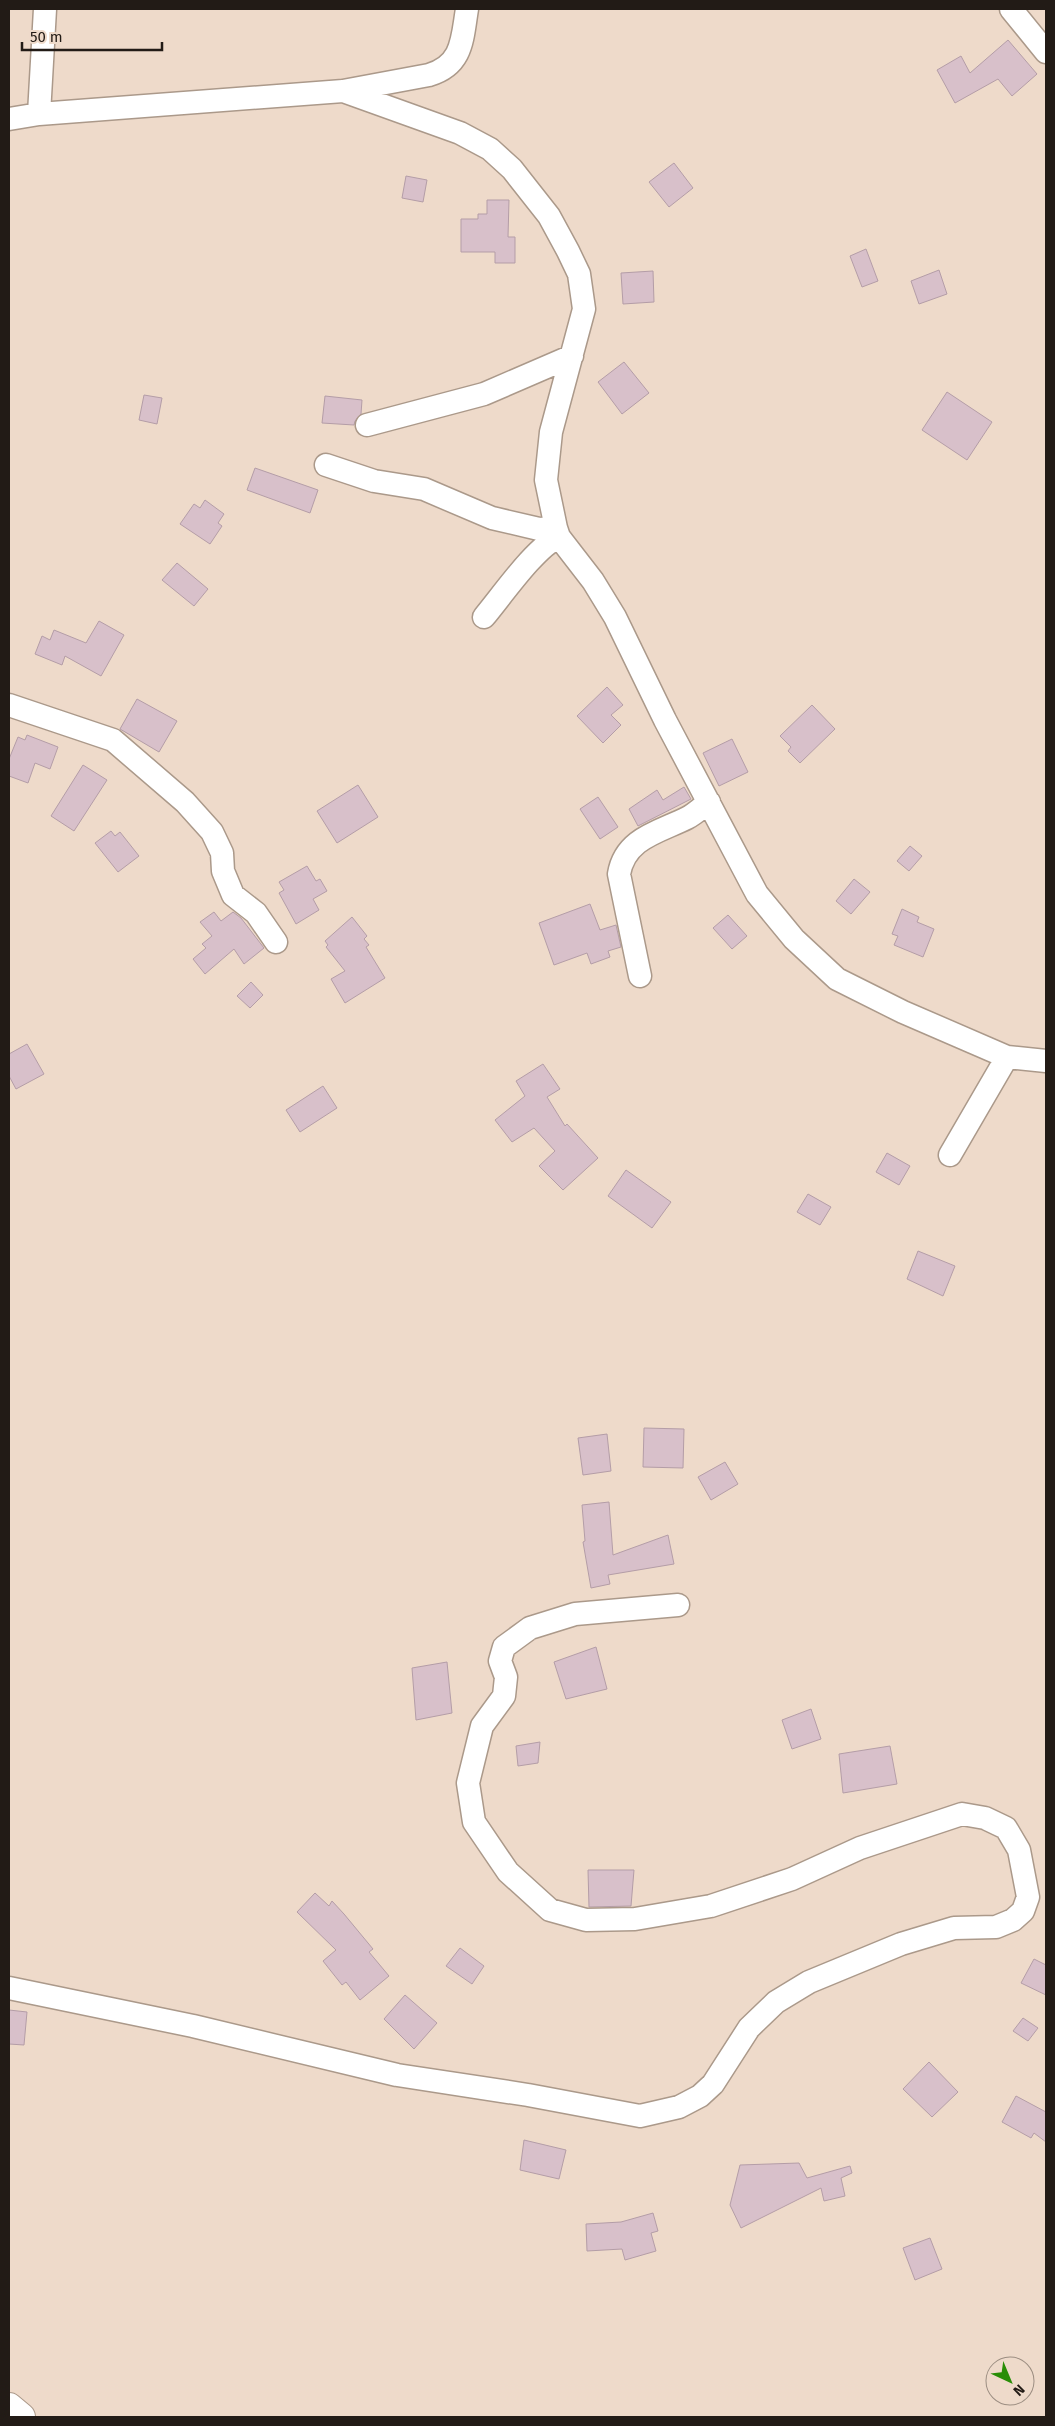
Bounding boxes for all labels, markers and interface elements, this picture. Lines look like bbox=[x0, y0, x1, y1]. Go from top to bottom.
scale bar bbox=[22, 20, 162, 52]
text: 50 m bbox=[30, 28, 63, 46]
north arrow bbox=[985, 2356, 1035, 2406]
text: N bbox=[1009, 2381, 1028, 2399]

